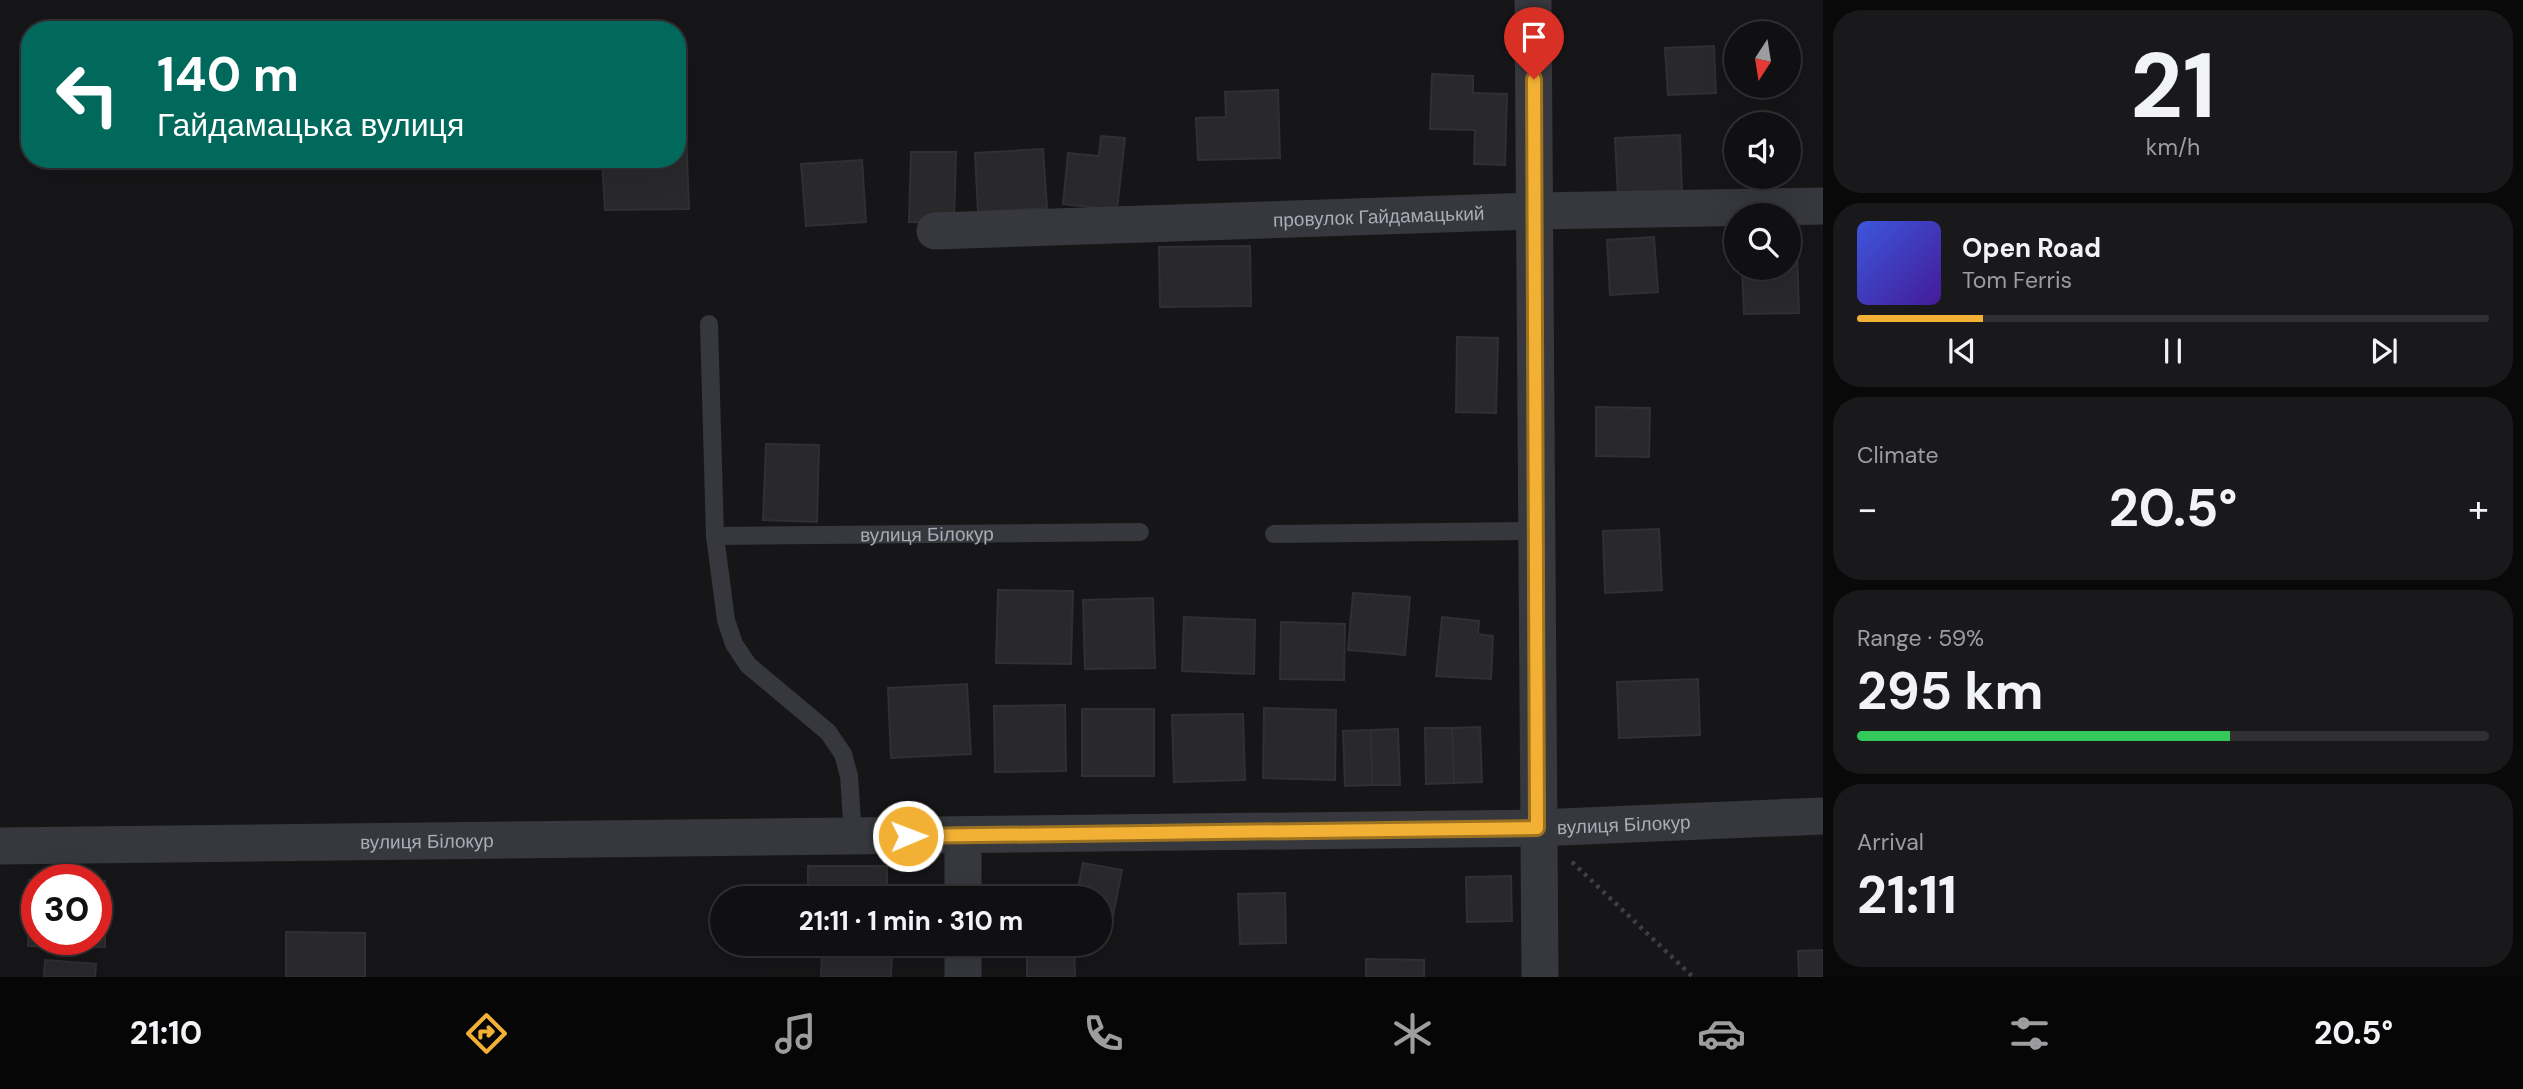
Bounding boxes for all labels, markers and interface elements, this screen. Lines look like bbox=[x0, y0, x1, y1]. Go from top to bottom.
pin bbox=[1504, 7, 1564, 79]
icon: arrive bbox=[1515, 18, 1553, 56]
north arrow bbox=[1724, 21, 1801, 98]
map controls bbox=[1724, 21, 1801, 280]
text: 21 bbox=[2130, 27, 2216, 145]
text: 140 m bbox=[157, 42, 299, 106]
icon: left bbox=[42, 49, 133, 140]
text: Гайдамацька вулиця bbox=[157, 104, 464, 146]
button: sound bbox=[1724, 112, 1801, 189]
text: km/h bbox=[2146, 132, 2200, 162]
street label: провулок Гайдамацький bbox=[1273, 200, 1485, 232]
button: search bbox=[1724, 203, 1801, 280]
text: Open Road bbox=[1962, 231, 2101, 265]
text: Tom Ferris bbox=[1962, 265, 2072, 295]
icon: previous bbox=[1943, 332, 1981, 370]
icon: pause bbox=[2154, 332, 2192, 370]
icon: next bbox=[2365, 332, 2403, 370]
text: Climate bbox=[1857, 440, 1939, 470]
text: 20.5° bbox=[2109, 474, 2237, 542]
text: − bbox=[1857, 484, 1878, 534]
text: + bbox=[2468, 484, 2489, 534]
street label: вулиця Білокур bbox=[860, 521, 994, 547]
text: Range · 59% bbox=[1857, 623, 1984, 653]
text: 295 km bbox=[1857, 657, 2043, 725]
position arrow bbox=[871, 799, 945, 873]
street label: вулиця Білокур bbox=[1556, 809, 1691, 840]
text: Arrival bbox=[1857, 827, 1924, 857]
street label: вулиця Білокур bbox=[360, 828, 494, 854]
text: 21:11 bbox=[1857, 861, 1957, 929]
speed limit sign: 30 bbox=[21, 864, 112, 955]
text: 21:11 · 1 min · 310 m bbox=[799, 904, 1023, 938]
icon: directions bbox=[462, 1009, 511, 1058]
icon: music bbox=[771, 1009, 820, 1058]
icon: phone bbox=[1079, 1009, 1128, 1058]
icon: climate bbox=[1388, 1009, 1437, 1058]
icon: car bbox=[1697, 1009, 1746, 1058]
icon: filters bbox=[2005, 1009, 2054, 1058]
text: 21:10 bbox=[130, 1012, 202, 1054]
text: 20.5° bbox=[2314, 1012, 2393, 1054]

